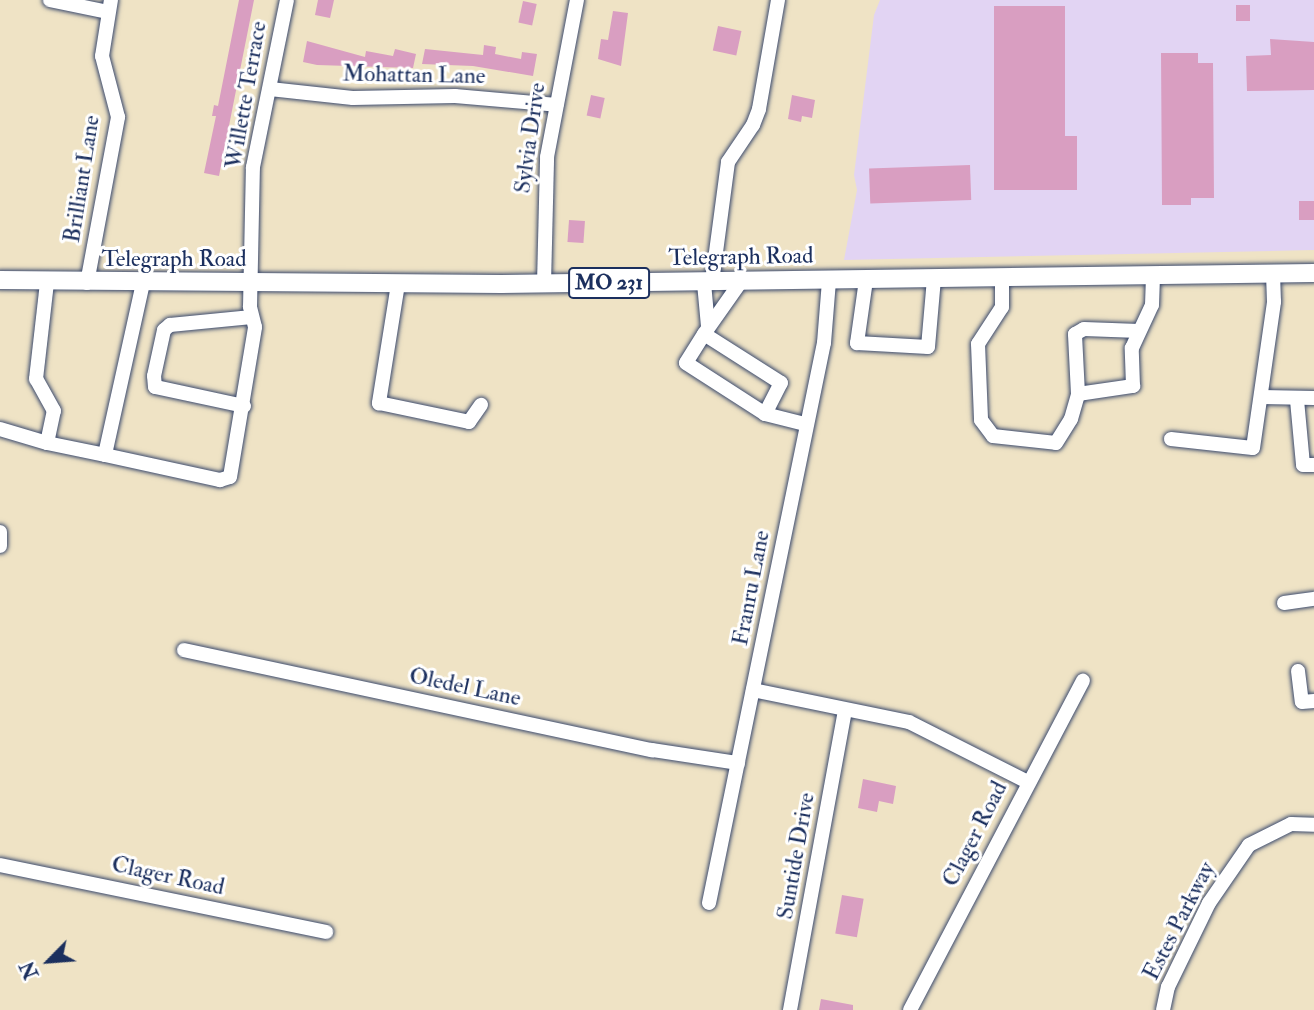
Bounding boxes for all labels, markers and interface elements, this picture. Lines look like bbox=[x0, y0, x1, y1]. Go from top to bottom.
street label: Willette Terrace bbox=[219, 19, 273, 171]
street label: Mohattan Lane bbox=[342, 60, 486, 90]
street label: Sylvia Drive bbox=[509, 81, 551, 195]
street label: Brilliant Lane bbox=[58, 113, 106, 245]
street label: Telegraph Road bbox=[668, 242, 814, 272]
street label: Telegraph Road bbox=[101, 245, 247, 273]
road number: MO 231 bbox=[567, 266, 651, 300]
street label: Franru Lane bbox=[726, 528, 776, 648]
street label: Oledel Lane bbox=[407, 662, 523, 712]
street label: Clager Road bbox=[937, 777, 1013, 891]
street label: Suntide Drive bbox=[771, 790, 821, 922]
street label: Clager Road bbox=[109, 851, 227, 901]
street label: Estes Parkway bbox=[1137, 857, 1221, 985]
north arrow bbox=[14, 926, 84, 996]
text: N bbox=[15, 957, 44, 983]

